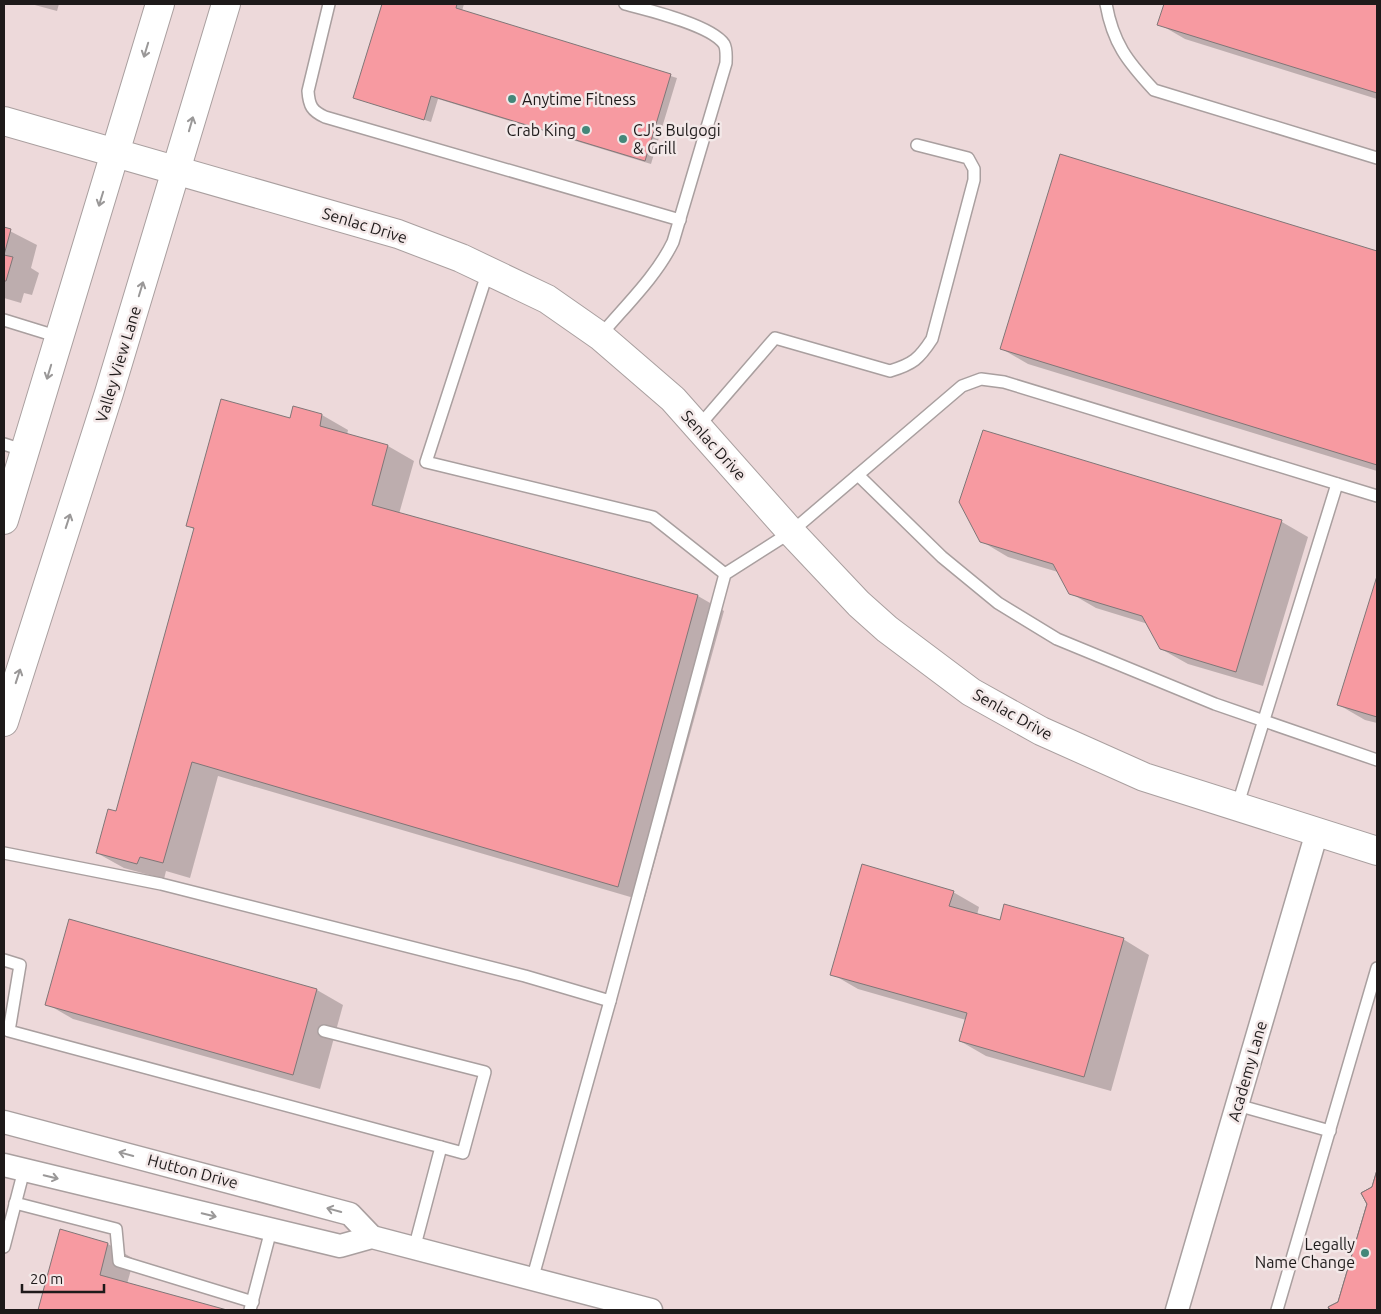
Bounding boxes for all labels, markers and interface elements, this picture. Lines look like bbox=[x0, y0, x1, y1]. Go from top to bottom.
one-way arrow bbox=[141, 42, 151, 58]
place label: Anytime Fitness bbox=[522, 90, 636, 108]
marker: Anytime Fitness bbox=[506, 93, 518, 105]
one-way arrow bbox=[187, 116, 197, 132]
place label: Crab King bbox=[507, 121, 576, 139]
place label: CJ's Bulgogi & Grill bbox=[633, 121, 721, 157]
marker: Crab King bbox=[580, 124, 592, 136]
marker: CJ's Bulgogi & Grill bbox=[617, 133, 629, 145]
one-way arrow bbox=[96, 191, 106, 207]
street label: Senlac Drive bbox=[320, 204, 410, 246]
one-way arrow bbox=[136, 281, 146, 297]
street label: Valley View Lane bbox=[92, 304, 144, 424]
one-way arrow bbox=[43, 363, 53, 379]
street label: Senlac Drive bbox=[678, 406, 750, 484]
one-way arrow bbox=[64, 514, 73, 529]
one-way arrow bbox=[14, 668, 24, 684]
street label: Senlac Drive bbox=[970, 685, 1056, 743]
street label: Academy Lane bbox=[1224, 1019, 1270, 1123]
one-way arrow bbox=[119, 1149, 135, 1158]
street label: Hutton Drive bbox=[146, 1150, 240, 1192]
one-way arrow bbox=[42, 1173, 58, 1182]
one-way arrow bbox=[326, 1204, 342, 1214]
one-way arrow bbox=[200, 1211, 216, 1220]
place label: Legally Name Change bbox=[1255, 1235, 1355, 1271]
marker: Legally Name Change bbox=[1359, 1247, 1371, 1259]
scale bar bbox=[22, 1262, 105, 1294]
text: 20 m bbox=[30, 1270, 63, 1287]

